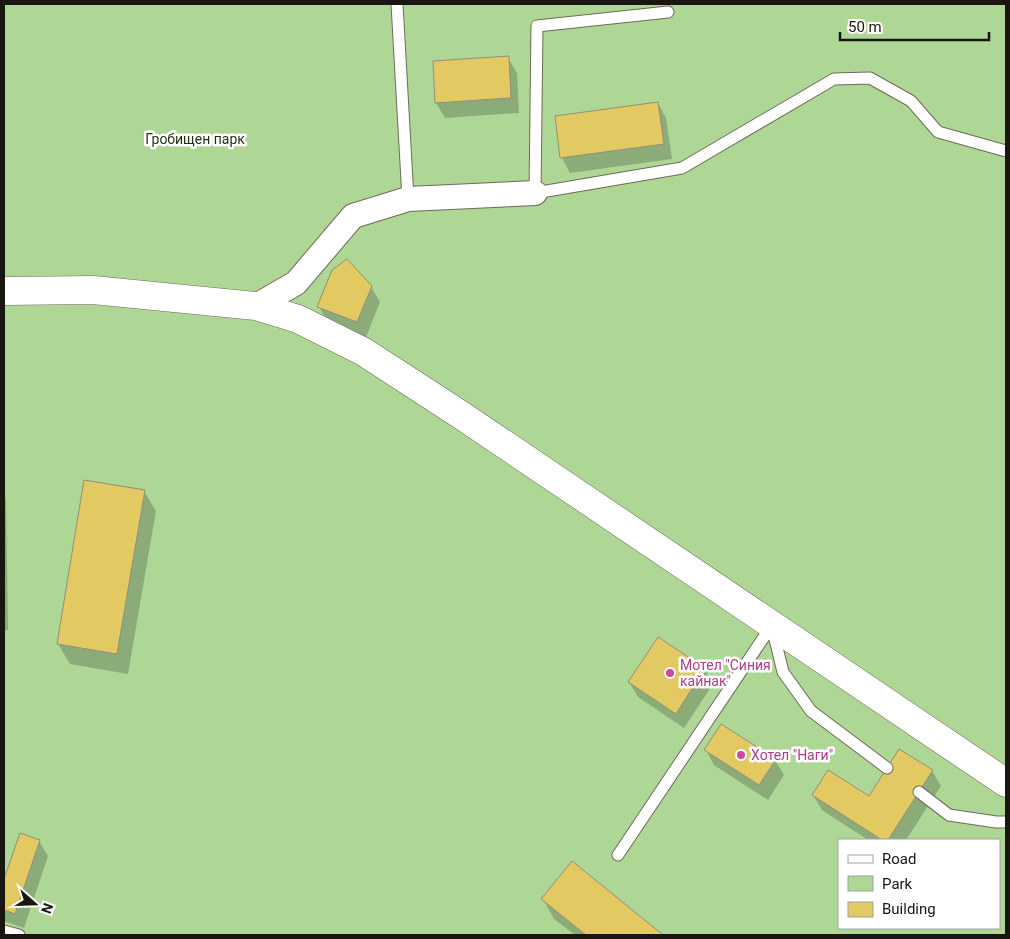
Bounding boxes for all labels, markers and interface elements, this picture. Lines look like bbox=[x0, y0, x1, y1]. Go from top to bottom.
scale bar bbox=[840, 10, 989, 42]
text: 50 m bbox=[848, 18, 882, 36]
park label: Гробищен парк bbox=[145, 131, 245, 147]
place label: Мотел "Синия кайнак" bbox=[680, 657, 771, 689]
marker: Мотел "Синия кайнак" bbox=[664, 667, 676, 679]
place label: Хотел "Наги" bbox=[751, 747, 833, 763]
marker: Хотел "Наги" bbox=[735, 749, 747, 761]
legend bbox=[838, 839, 1000, 929]
text: Road bbox=[882, 850, 916, 868]
text: Park bbox=[882, 875, 913, 893]
north arrow bbox=[10, 879, 60, 929]
text: Building bbox=[882, 900, 936, 918]
text: N bbox=[38, 901, 56, 916]

